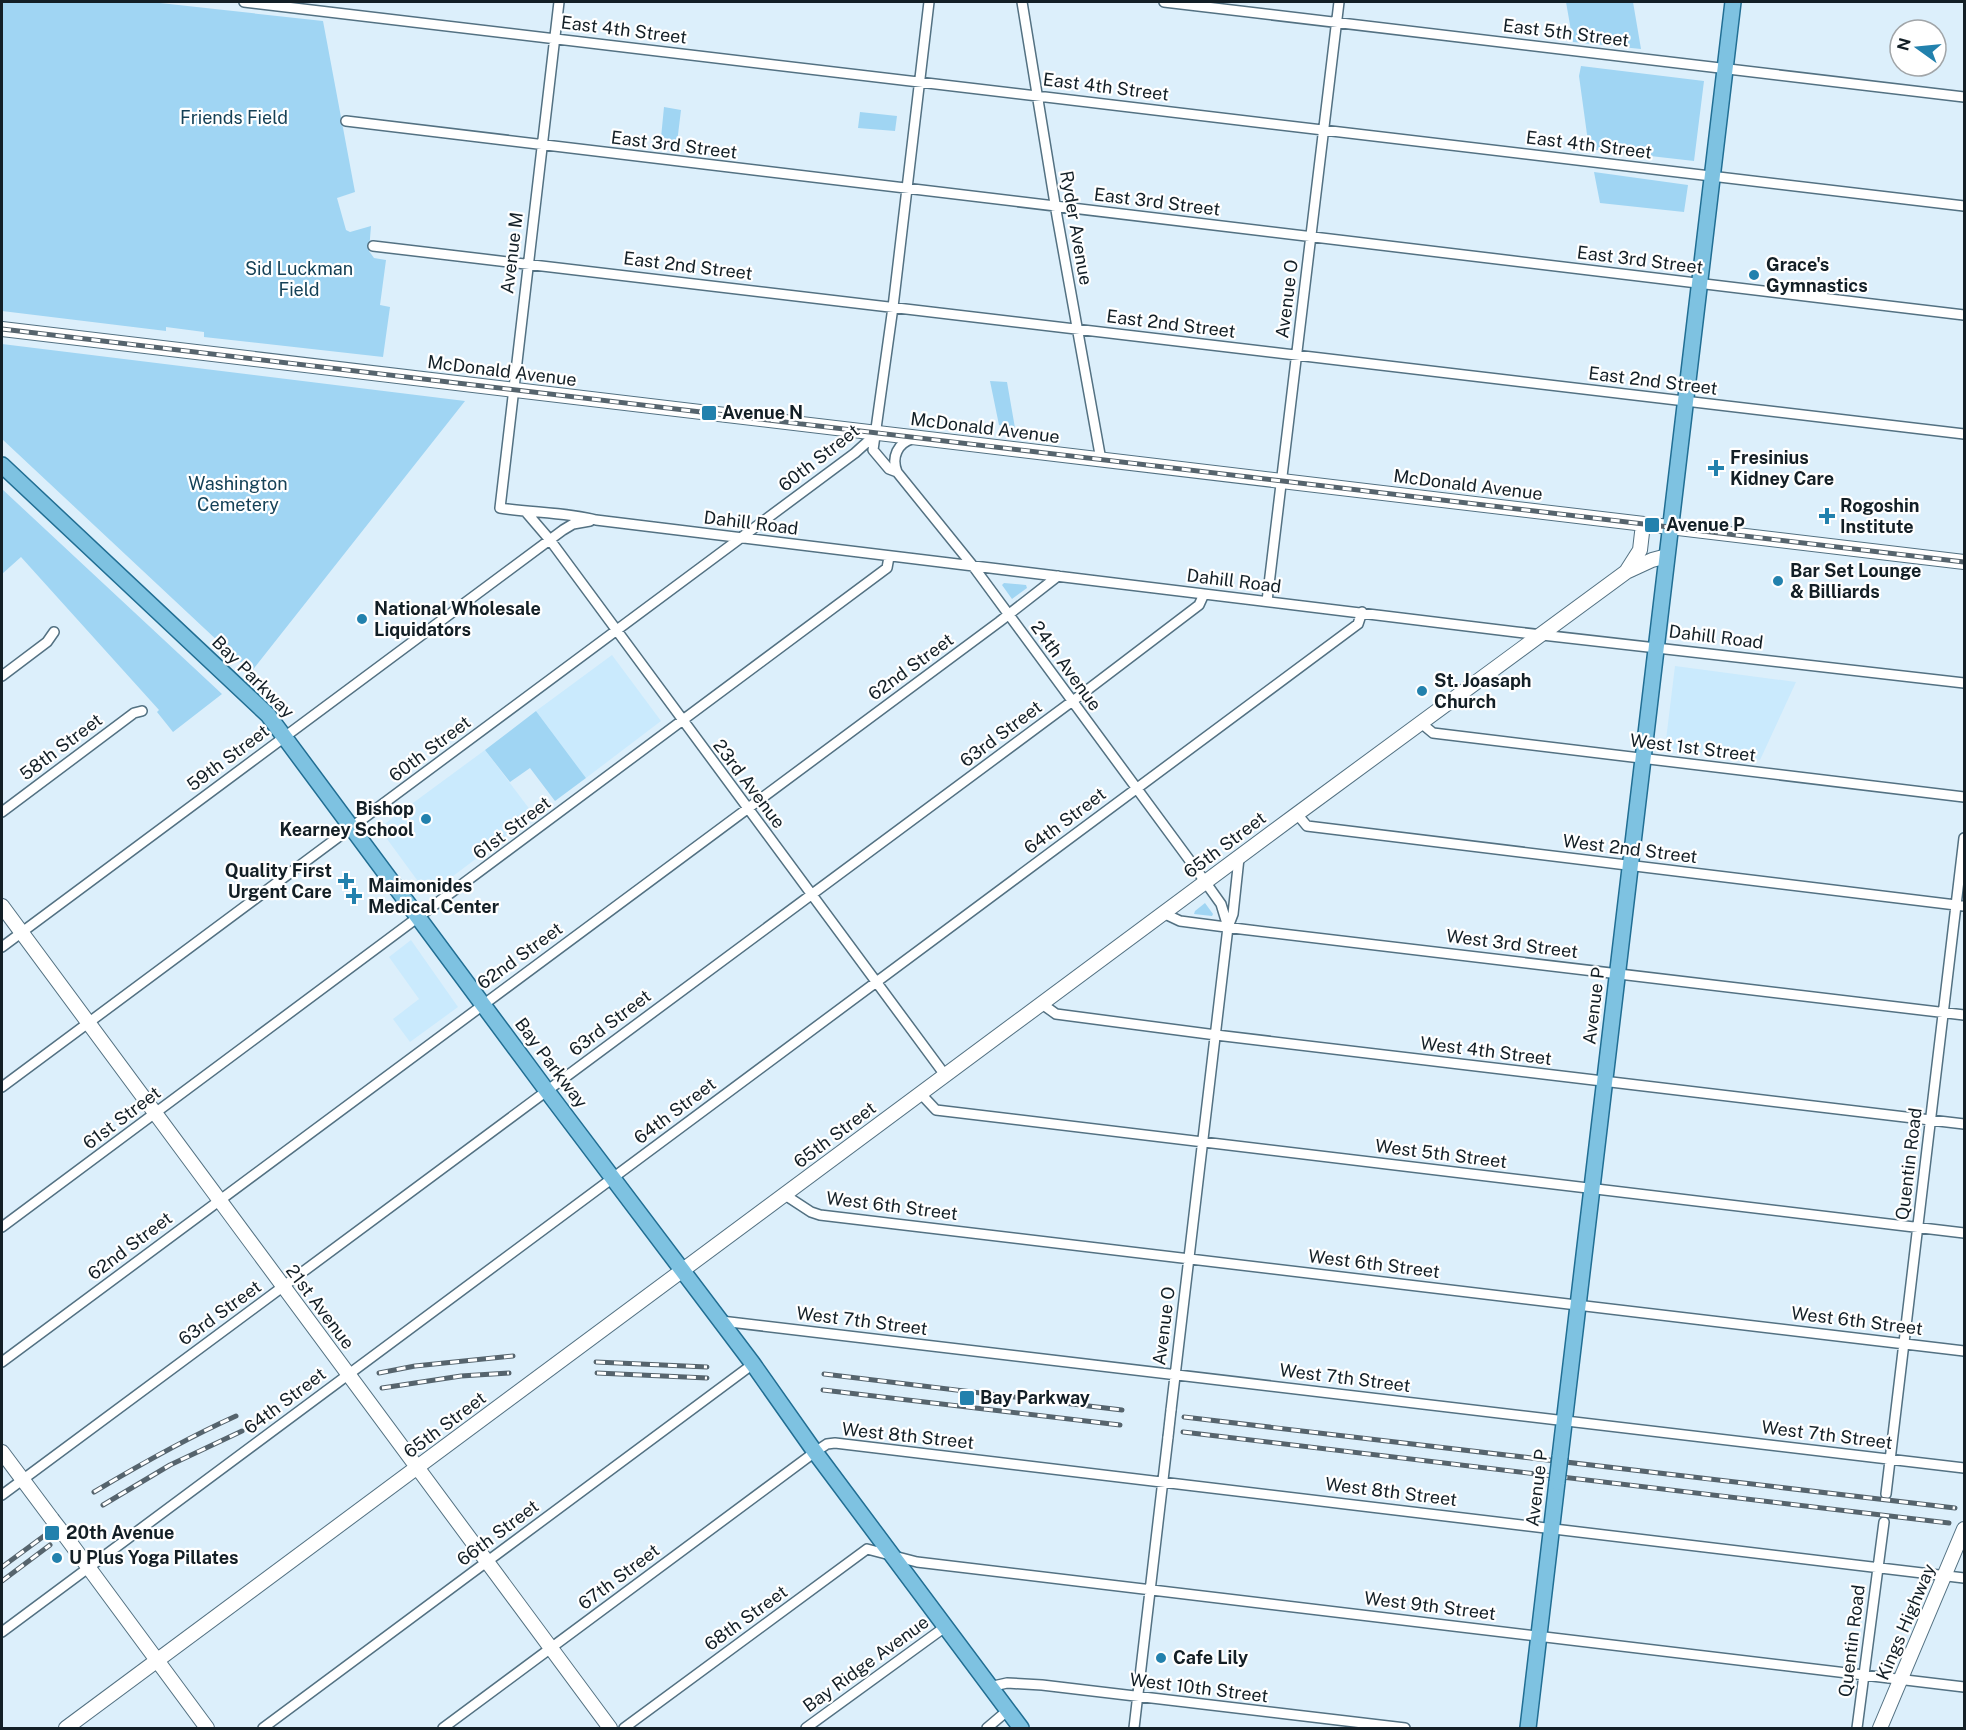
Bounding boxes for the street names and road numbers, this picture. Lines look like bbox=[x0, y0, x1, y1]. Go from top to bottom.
street label: East 4th Street bbox=[560, 11, 688, 48]
street label: East 5th Street bbox=[1502, 14, 1630, 51]
street label: East 4th Street bbox=[1042, 68, 1170, 105]
street label: East 3rd Street bbox=[610, 126, 738, 163]
street label: East 4th Street bbox=[1525, 126, 1653, 163]
street label: Ryder Avenue bbox=[1056, 169, 1097, 287]
street label: East 3rd Street bbox=[1093, 183, 1221, 220]
street label: Avenue M bbox=[496, 211, 527, 295]
street label: East 3rd Street bbox=[1576, 241, 1704, 278]
street label: East 2nd Street bbox=[622, 247, 754, 284]
street label: Avenue O bbox=[1271, 258, 1302, 340]
street label: East 2nd Street bbox=[1105, 305, 1237, 342]
street label: McDonald Avenue bbox=[426, 351, 578, 390]
street label: East 2nd Street bbox=[1587, 362, 1719, 399]
street label: McDonald Avenue bbox=[909, 408, 1061, 447]
street label: 60th Street bbox=[774, 420, 863, 496]
street label: McDonald Avenue bbox=[1392, 465, 1544, 504]
street label: Dahill Road bbox=[703, 506, 800, 539]
street label: Dahill Road bbox=[1186, 564, 1283, 597]
street label: 24th Avenue bbox=[1027, 617, 1106, 715]
street label: Dahill Road bbox=[1668, 620, 1765, 653]
street label: 62nd Street bbox=[864, 629, 957, 704]
street label: Bay Parkway bbox=[208, 631, 299, 722]
street label: 63rd Street bbox=[956, 696, 1046, 771]
street label: 58th Street bbox=[15, 709, 106, 784]
street label: 60th Street bbox=[385, 711, 475, 786]
street label: 59th Street bbox=[183, 720, 273, 795]
street label: West 1st Street bbox=[1629, 729, 1757, 766]
street label: 23rd Avenue bbox=[709, 735, 790, 832]
street label: 64th Street bbox=[1020, 783, 1110, 858]
street label: 61st Street bbox=[469, 792, 555, 863]
street label: 65th Street bbox=[1180, 807, 1270, 882]
street label: West 2nd Street bbox=[1561, 830, 1699, 867]
street label: 62nd Street bbox=[473, 918, 566, 993]
street label: West 3rd Street bbox=[1445, 925, 1579, 962]
street label: Avenue P bbox=[1578, 966, 1609, 1046]
street label: 63rd Street bbox=[565, 985, 655, 1060]
street label: Bay Parkway bbox=[511, 1013, 592, 1112]
street label: West 4th Street bbox=[1419, 1032, 1553, 1069]
street label: 64th Street bbox=[630, 1073, 720, 1148]
street label: 61st Street bbox=[79, 1082, 165, 1153]
street label: 65th Street bbox=[790, 1097, 880, 1172]
street label: Quentin Road bbox=[1891, 1107, 1926, 1221]
street label: West 5th Street bbox=[1374, 1135, 1508, 1172]
street label: West 6th Street bbox=[825, 1187, 959, 1224]
street label: 62nd Street bbox=[83, 1207, 176, 1284]
street label: West 6th Street bbox=[1307, 1245, 1441, 1282]
street label: 21st Avenue bbox=[282, 1260, 359, 1353]
street label: 63rd Street bbox=[174, 1276, 265, 1350]
street label: Avenue O bbox=[1148, 1285, 1179, 1367]
street label: West 7th Street bbox=[795, 1302, 929, 1339]
street label: West 6th Street bbox=[1790, 1302, 1924, 1339]
street label: West 7th Street bbox=[1278, 1359, 1412, 1396]
street label: 64th Street bbox=[240, 1363, 330, 1438]
street label: 65th Street bbox=[400, 1387, 490, 1462]
street label: West 7th Street bbox=[1760, 1416, 1894, 1453]
street label: West 8th Street bbox=[841, 1418, 975, 1453]
street label: Avenue P bbox=[1521, 1448, 1552, 1528]
street label: West 8th Street bbox=[1324, 1473, 1458, 1510]
street label: 66th Street bbox=[453, 1495, 543, 1570]
street label: 67th Street bbox=[574, 1539, 663, 1614]
street label: Kings Highway bbox=[1872, 1560, 1940, 1683]
street label: 68th Street bbox=[700, 1581, 791, 1655]
street label: Quentin Road bbox=[1834, 1584, 1869, 1698]
street label: West 9th Street bbox=[1363, 1587, 1497, 1624]
street label: Bay Ridge Avenue bbox=[799, 1611, 933, 1716]
street label: West 10th Street bbox=[1129, 1669, 1270, 1706]

